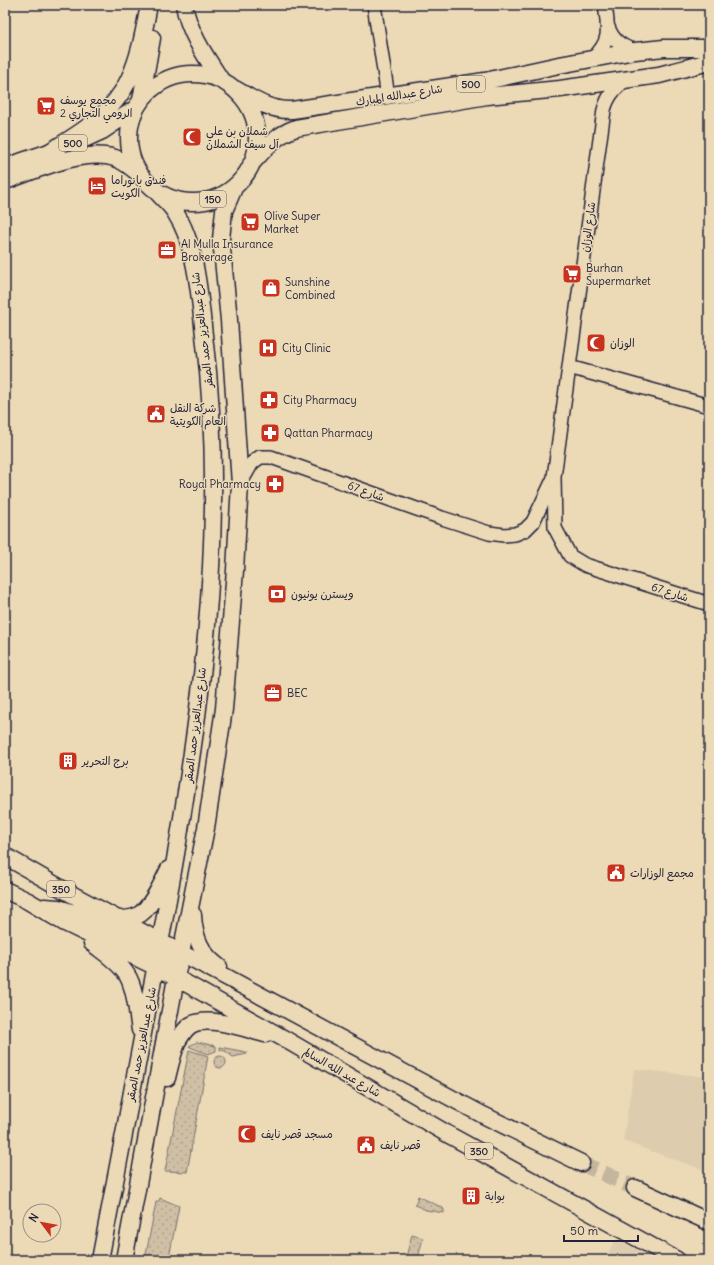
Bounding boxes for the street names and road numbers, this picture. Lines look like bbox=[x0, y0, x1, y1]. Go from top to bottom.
road number: 500 bbox=[457, 76, 485, 92]
street label: شارع عبدالله المبارك bbox=[355, 81, 444, 111]
road number: 500 bbox=[59, 135, 87, 151]
road number: 150 bbox=[200, 191, 226, 207]
street label: شارع الوزان bbox=[578, 201, 600, 254]
street label: شارع عبدالعزيز حمد الصقر bbox=[188, 271, 218, 389]
street label: شارع 67 bbox=[345, 478, 386, 506]
street label: شارع 67 bbox=[649, 579, 690, 606]
street label: شارع عبدالعزيز حمد الصقر bbox=[181, 667, 211, 785]
road number: 350 bbox=[47, 881, 75, 897]
street label: شارع عبدالعزيز حمد الصقر bbox=[123, 986, 161, 1104]
street label: شارع عبد الله السالم bbox=[300, 1044, 383, 1102]
road number: 350 bbox=[465, 1143, 493, 1159]

